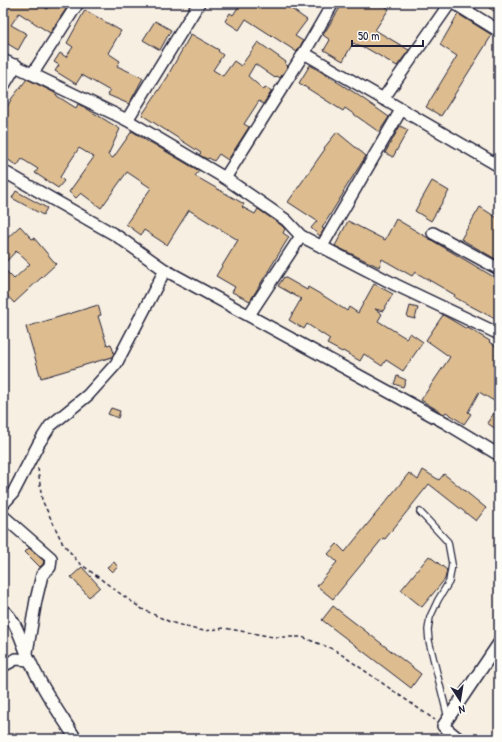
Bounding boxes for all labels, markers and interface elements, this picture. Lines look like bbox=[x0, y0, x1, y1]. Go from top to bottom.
scale bar bbox=[352, 22, 423, 48]
text: 50 m bbox=[358, 27, 379, 44]
north arrow bbox=[440, 680, 480, 720]
text: N bbox=[458, 702, 466, 717]

